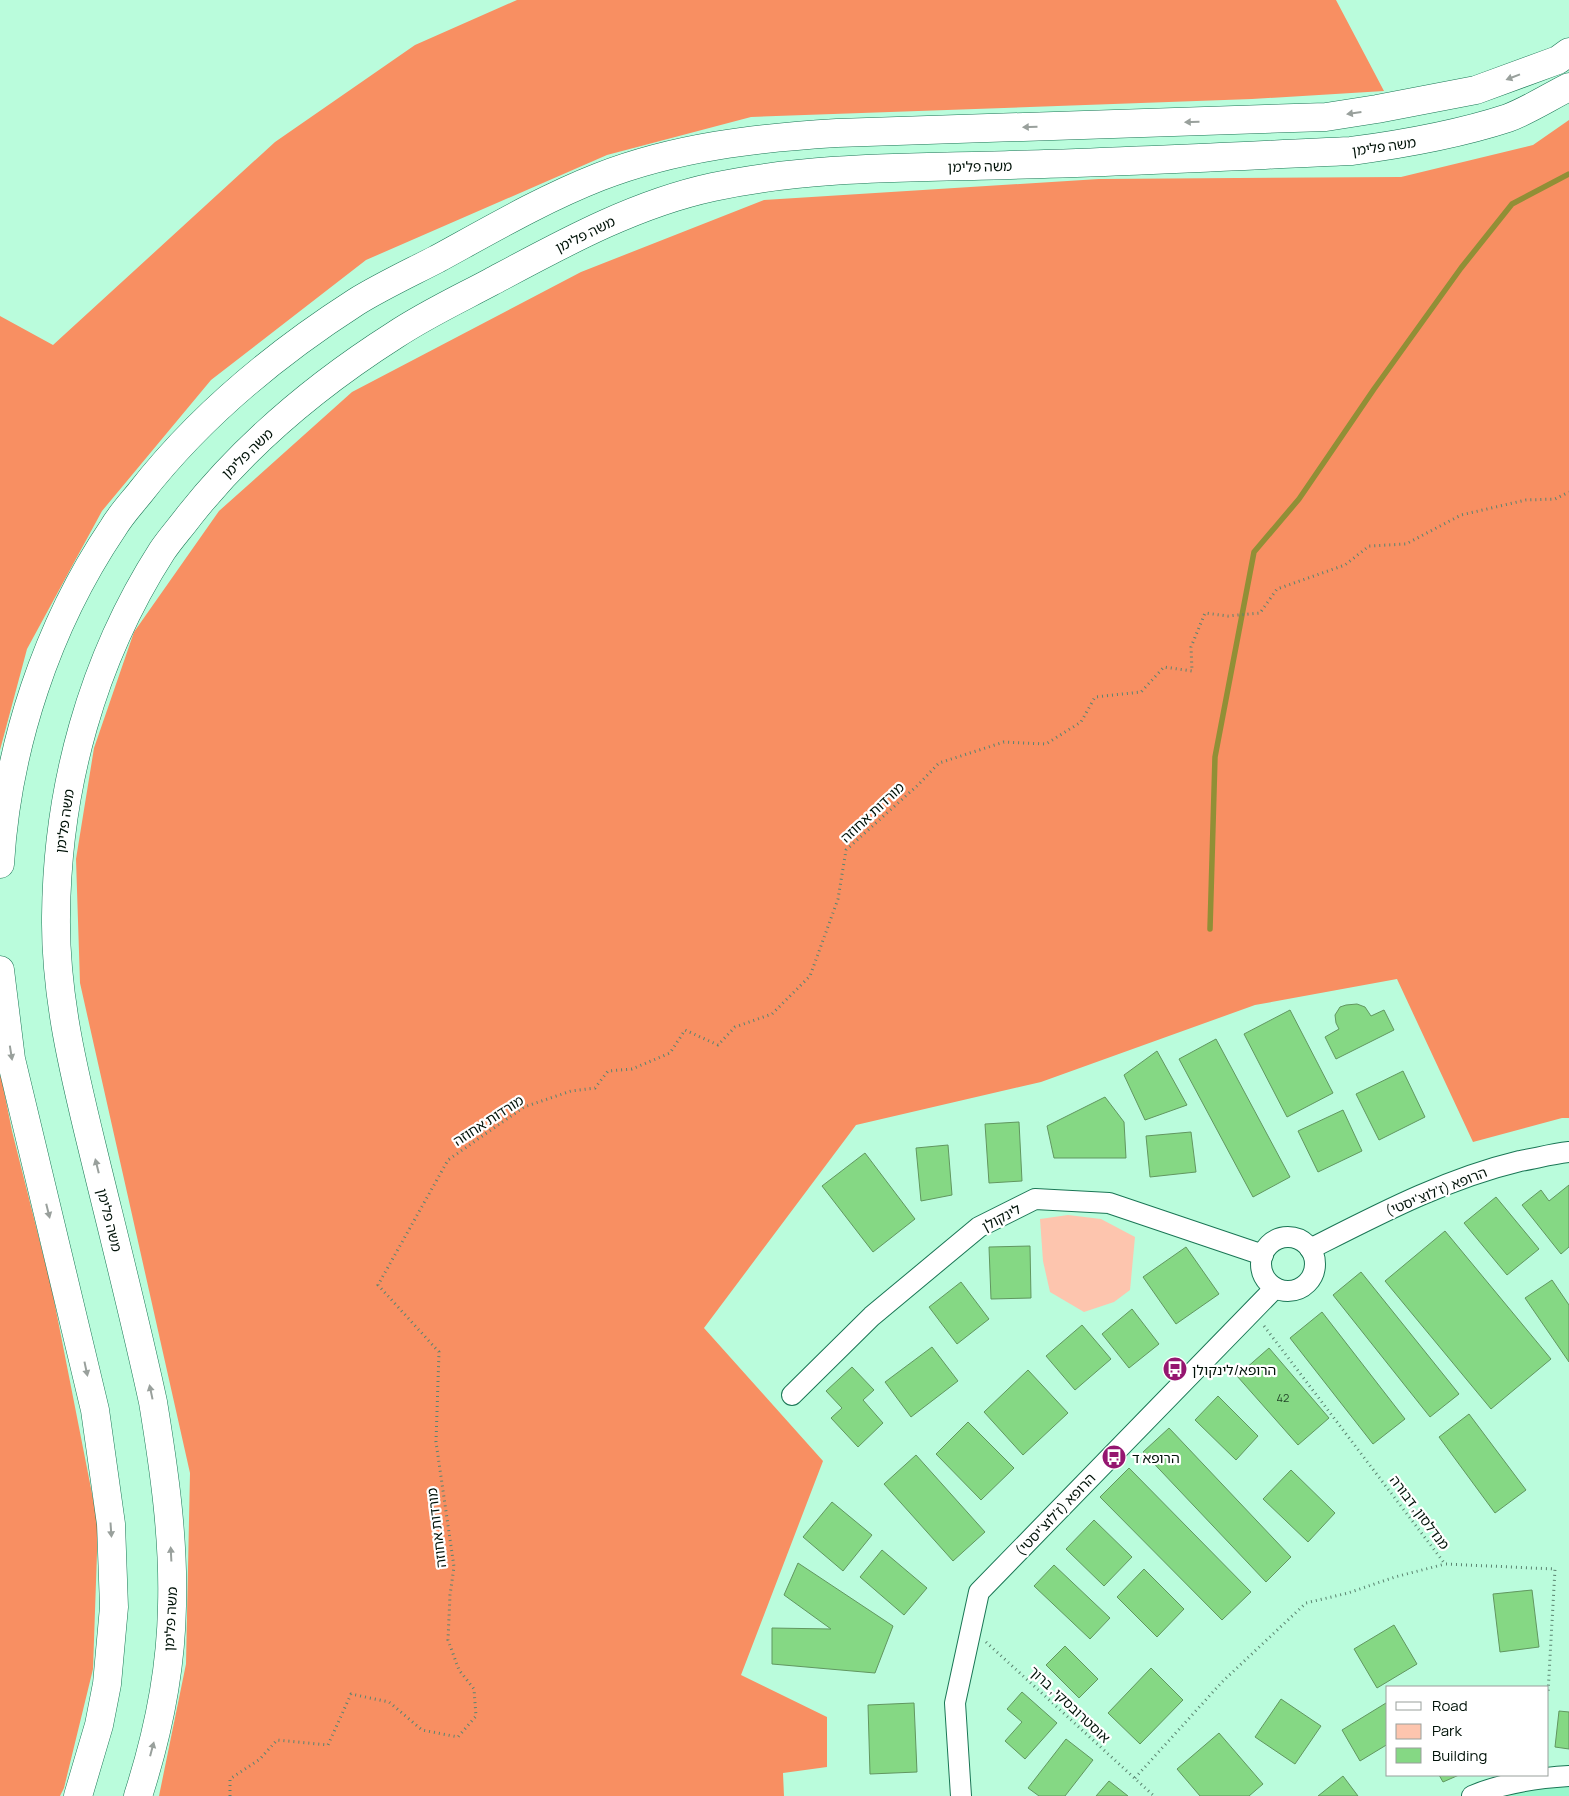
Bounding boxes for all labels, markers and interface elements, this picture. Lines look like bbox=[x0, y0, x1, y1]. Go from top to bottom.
one-way arrow bbox=[1505, 74, 1520, 82]
one-way arrow bbox=[1346, 109, 1362, 117]
one-way arrow bbox=[1184, 118, 1200, 126]
one-way arrow bbox=[1021, 124, 1037, 132]
street label: משה פלימן bbox=[1351, 132, 1417, 160]
street label: משה פלימן bbox=[948, 156, 1012, 176]
street label: משה פלימן bbox=[552, 211, 618, 257]
street label: משה פלימן bbox=[217, 424, 277, 482]
street label: מורדות אחוזה bbox=[836, 778, 908, 846]
street label: משה פלימן bbox=[50, 788, 78, 854]
one-way arrow bbox=[7, 1046, 15, 1062]
street label: מורדות אחוזה bbox=[449, 1090, 527, 1150]
one-way arrow bbox=[93, 1159, 101, 1174]
street label: הרופא (ז'לוצ'יסטי) bbox=[1382, 1162, 1490, 1220]
street label: משה פלימן bbox=[93, 1186, 127, 1254]
street label: לינקולן bbox=[978, 1199, 1024, 1235]
one-way arrow bbox=[44, 1204, 52, 1219]
bus stop icon: הרופא/לינקולן bbox=[1162, 1356, 1188, 1382]
place label: הרופא/לינקולן bbox=[1192, 1360, 1276, 1379]
one-way arrow bbox=[83, 1362, 91, 1378]
one-way arrow bbox=[147, 1385, 155, 1400]
house number: 42 bbox=[1277, 1390, 1289, 1405]
bus stop icon: הרופא ד bbox=[1101, 1444, 1127, 1470]
place label: הרופא ד bbox=[1132, 1448, 1180, 1467]
street label: הרופא (ז'לוצ'יסטי) bbox=[1011, 1469, 1099, 1559]
street label: מנדלסון, דבורה bbox=[1386, 1471, 1454, 1553]
street label: מורדות אחוזה bbox=[422, 1487, 450, 1569]
one-way arrow bbox=[107, 1522, 115, 1538]
one-way arrow bbox=[166, 1545, 174, 1561]
street label: משה פלימן bbox=[159, 1586, 181, 1652]
street label: אוסטרובסקי, ברוך bbox=[1025, 1661, 1115, 1747]
legend bbox=[1386, 1686, 1549, 1776]
text: Road bbox=[1432, 1695, 1468, 1716]
text: Park bbox=[1432, 1720, 1462, 1741]
one-way arrow bbox=[148, 1742, 156, 1757]
text: Building bbox=[1432, 1745, 1487, 1766]

